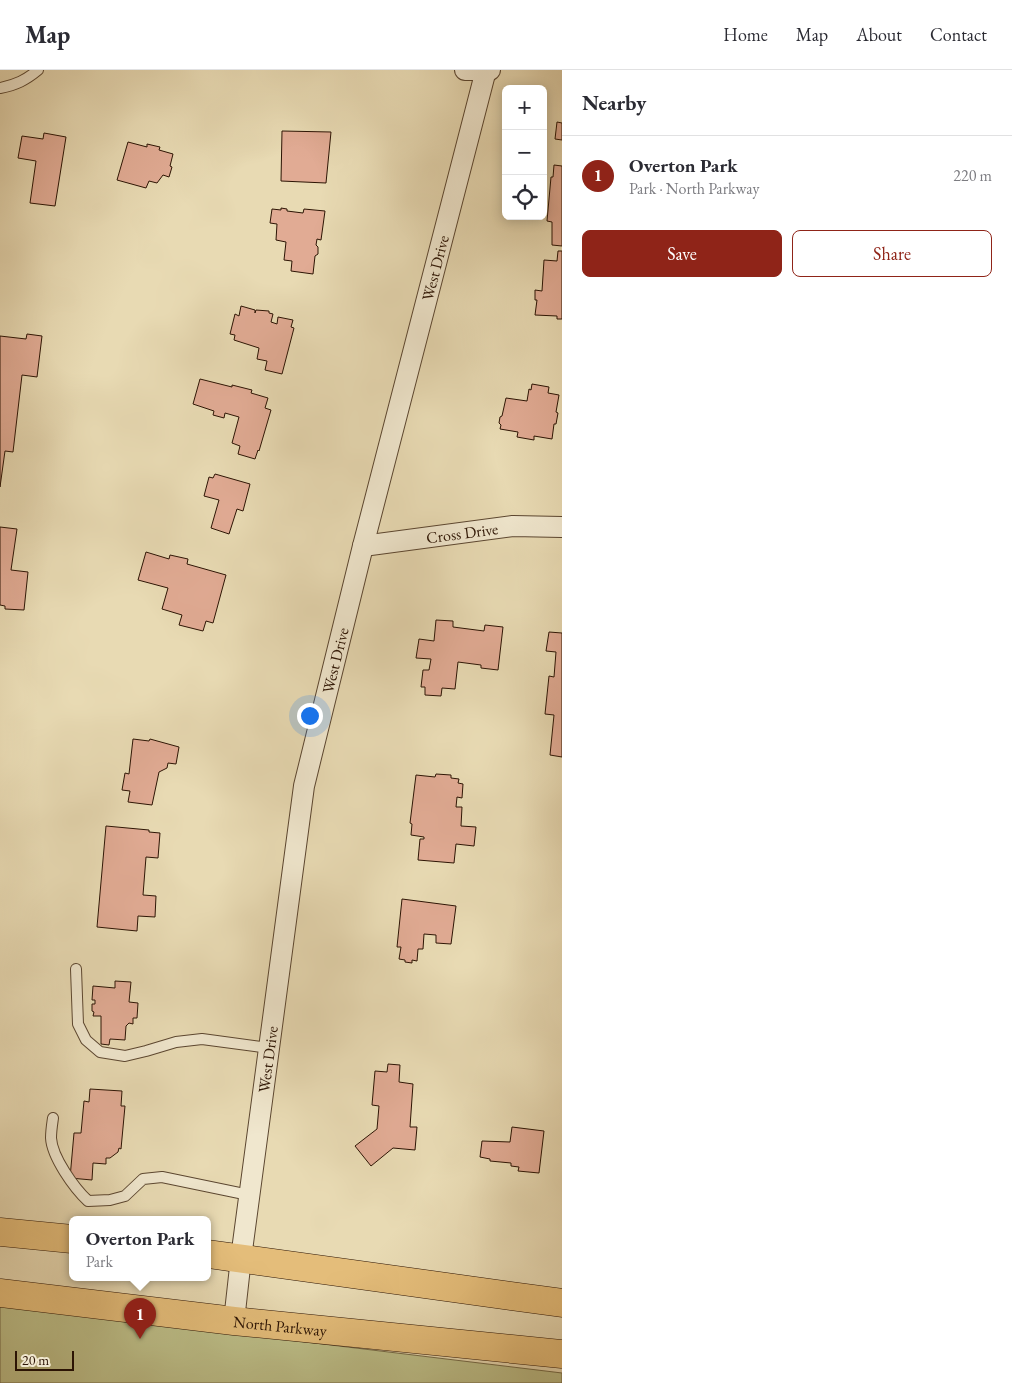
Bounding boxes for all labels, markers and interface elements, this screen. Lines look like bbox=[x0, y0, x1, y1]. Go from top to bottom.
text: Map bbox=[25, 19, 70, 50]
text: Home bbox=[723, 23, 768, 46]
text: Map bbox=[796, 23, 828, 46]
text: About bbox=[856, 23, 902, 46]
text: Contact bbox=[930, 23, 987, 46]
map controls bbox=[502, 85, 547, 220]
button: + bbox=[502, 85, 547, 130]
text: Nearby bbox=[582, 89, 646, 116]
button: − bbox=[502, 130, 547, 175]
text: Overton Park bbox=[629, 153, 738, 178]
text: 1 bbox=[594, 165, 602, 186]
text: 220 m bbox=[953, 165, 992, 186]
button: locate bbox=[502, 175, 547, 220]
text: Park · North Parkway bbox=[629, 178, 759, 199]
button: Save bbox=[582, 230, 782, 277]
button: Share bbox=[792, 230, 992, 277]
street label: West Drive bbox=[417, 233, 454, 303]
street label: Cross Drive bbox=[425, 518, 499, 548]
street label: West Drive bbox=[317, 625, 354, 695]
your location bbox=[297, 703, 323, 729]
street label: West Drive bbox=[253, 1025, 283, 1094]
popup bbox=[69, 1216, 211, 1281]
text: Overton Park bbox=[86, 1226, 194, 1251]
text: Park bbox=[86, 1251, 113, 1272]
pin: 1 bbox=[124, 1298, 156, 1339]
street label: North Parkway bbox=[232, 1311, 329, 1341]
scale bar bbox=[15, 1348, 74, 1371]
text: 20 m bbox=[22, 1351, 49, 1369]

